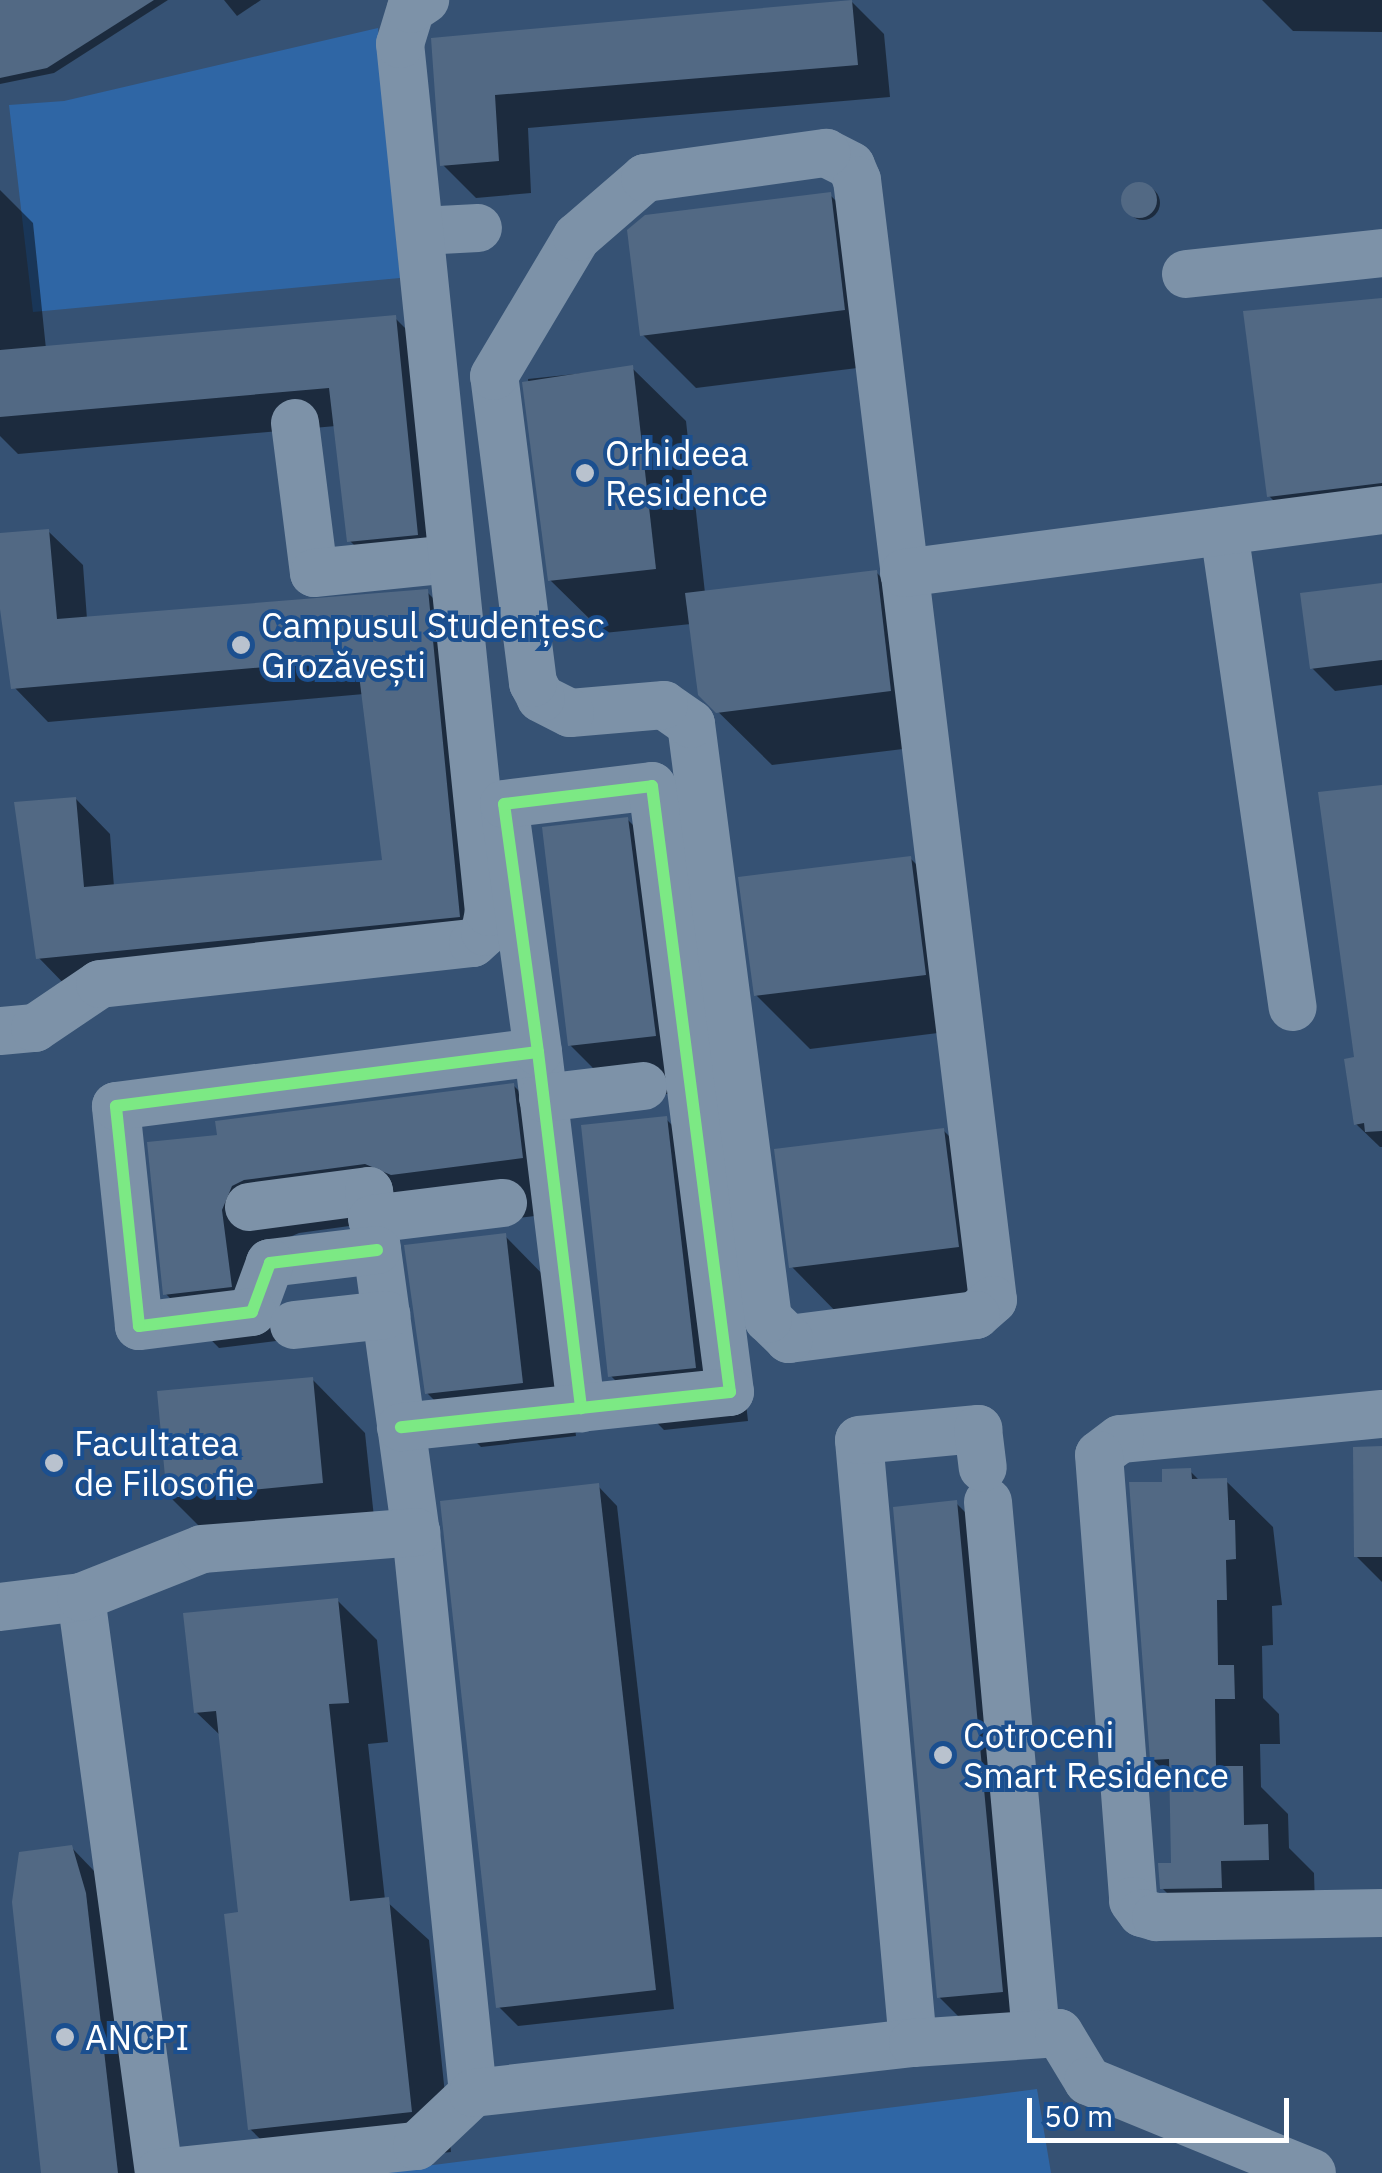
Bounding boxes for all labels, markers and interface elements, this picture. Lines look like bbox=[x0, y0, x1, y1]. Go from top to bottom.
place label: Orhideea Residence bbox=[605, 432, 768, 514]
marker: Orhideea Residence bbox=[574, 462, 596, 484]
place label: Campusul Studențesc Grozăvești bbox=[261, 604, 605, 686]
marker: Campusul Studențesc Grozăvești bbox=[230, 634, 252, 656]
place label: Facultatea de Filosofie bbox=[74, 1422, 255, 1504]
marker: Facultatea de Filosofie bbox=[43, 1452, 65, 1474]
place label: Cotroceni Smart Residence bbox=[963, 1714, 1229, 1796]
marker: Cotroceni Smart Residence bbox=[932, 1744, 954, 1766]
place label: ANCPI bbox=[85, 2016, 189, 2058]
marker: ANCPI bbox=[54, 2026, 76, 2048]
scale bar bbox=[1032, 2078, 1294, 2140]
text: 50 m bbox=[1044, 2096, 1113, 2135]

